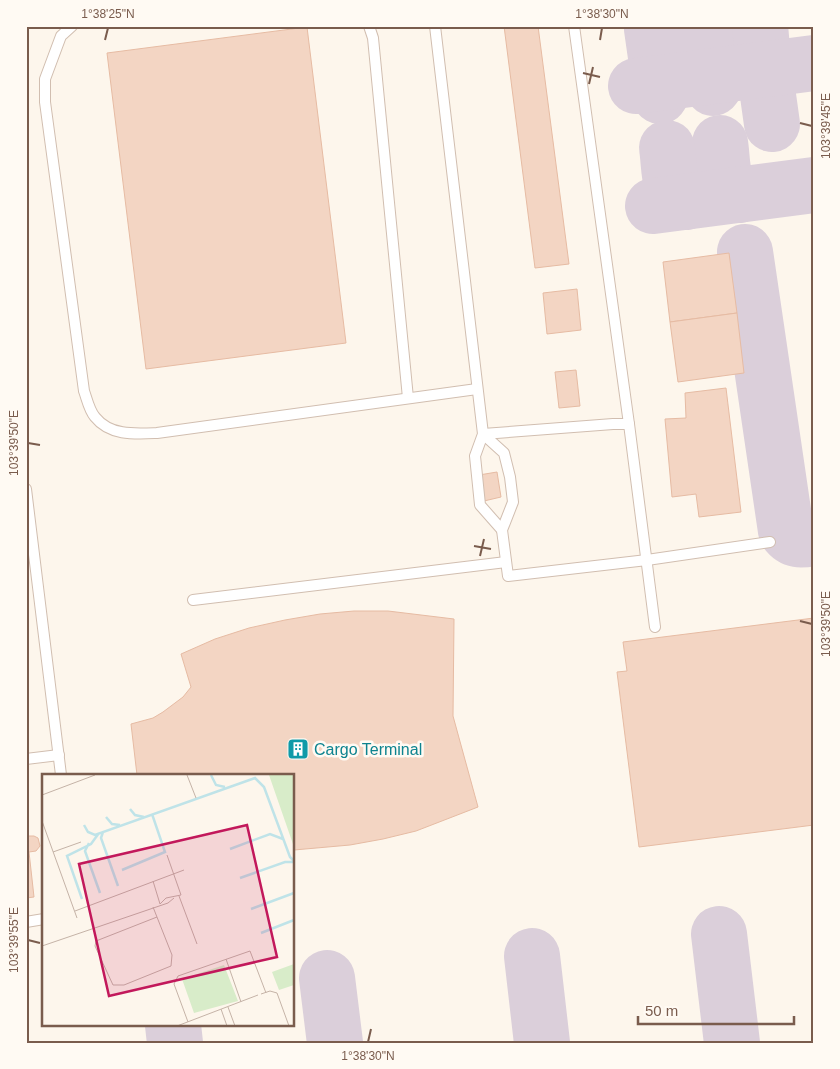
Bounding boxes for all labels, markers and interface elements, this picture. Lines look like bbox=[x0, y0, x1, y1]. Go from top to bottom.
text: 1°38'25"N bbox=[81, 7, 135, 21]
text: 1°38'30"N bbox=[575, 7, 629, 21]
text: 103°39'45"E bbox=[819, 93, 833, 159]
text: 103°39'50"E bbox=[7, 410, 21, 476]
text: 103°39'50"E bbox=[819, 591, 833, 657]
building icon: Cargo Terminal bbox=[286, 737, 310, 761]
place label: Cargo Terminal bbox=[314, 741, 422, 758]
inset map bbox=[42, 774, 295, 1026]
text: 103°39'55"E bbox=[7, 907, 21, 973]
scale bar bbox=[638, 994, 794, 1026]
text: 50 m bbox=[645, 1002, 678, 1019]
text: 1°38'30"N bbox=[341, 1049, 395, 1063]

